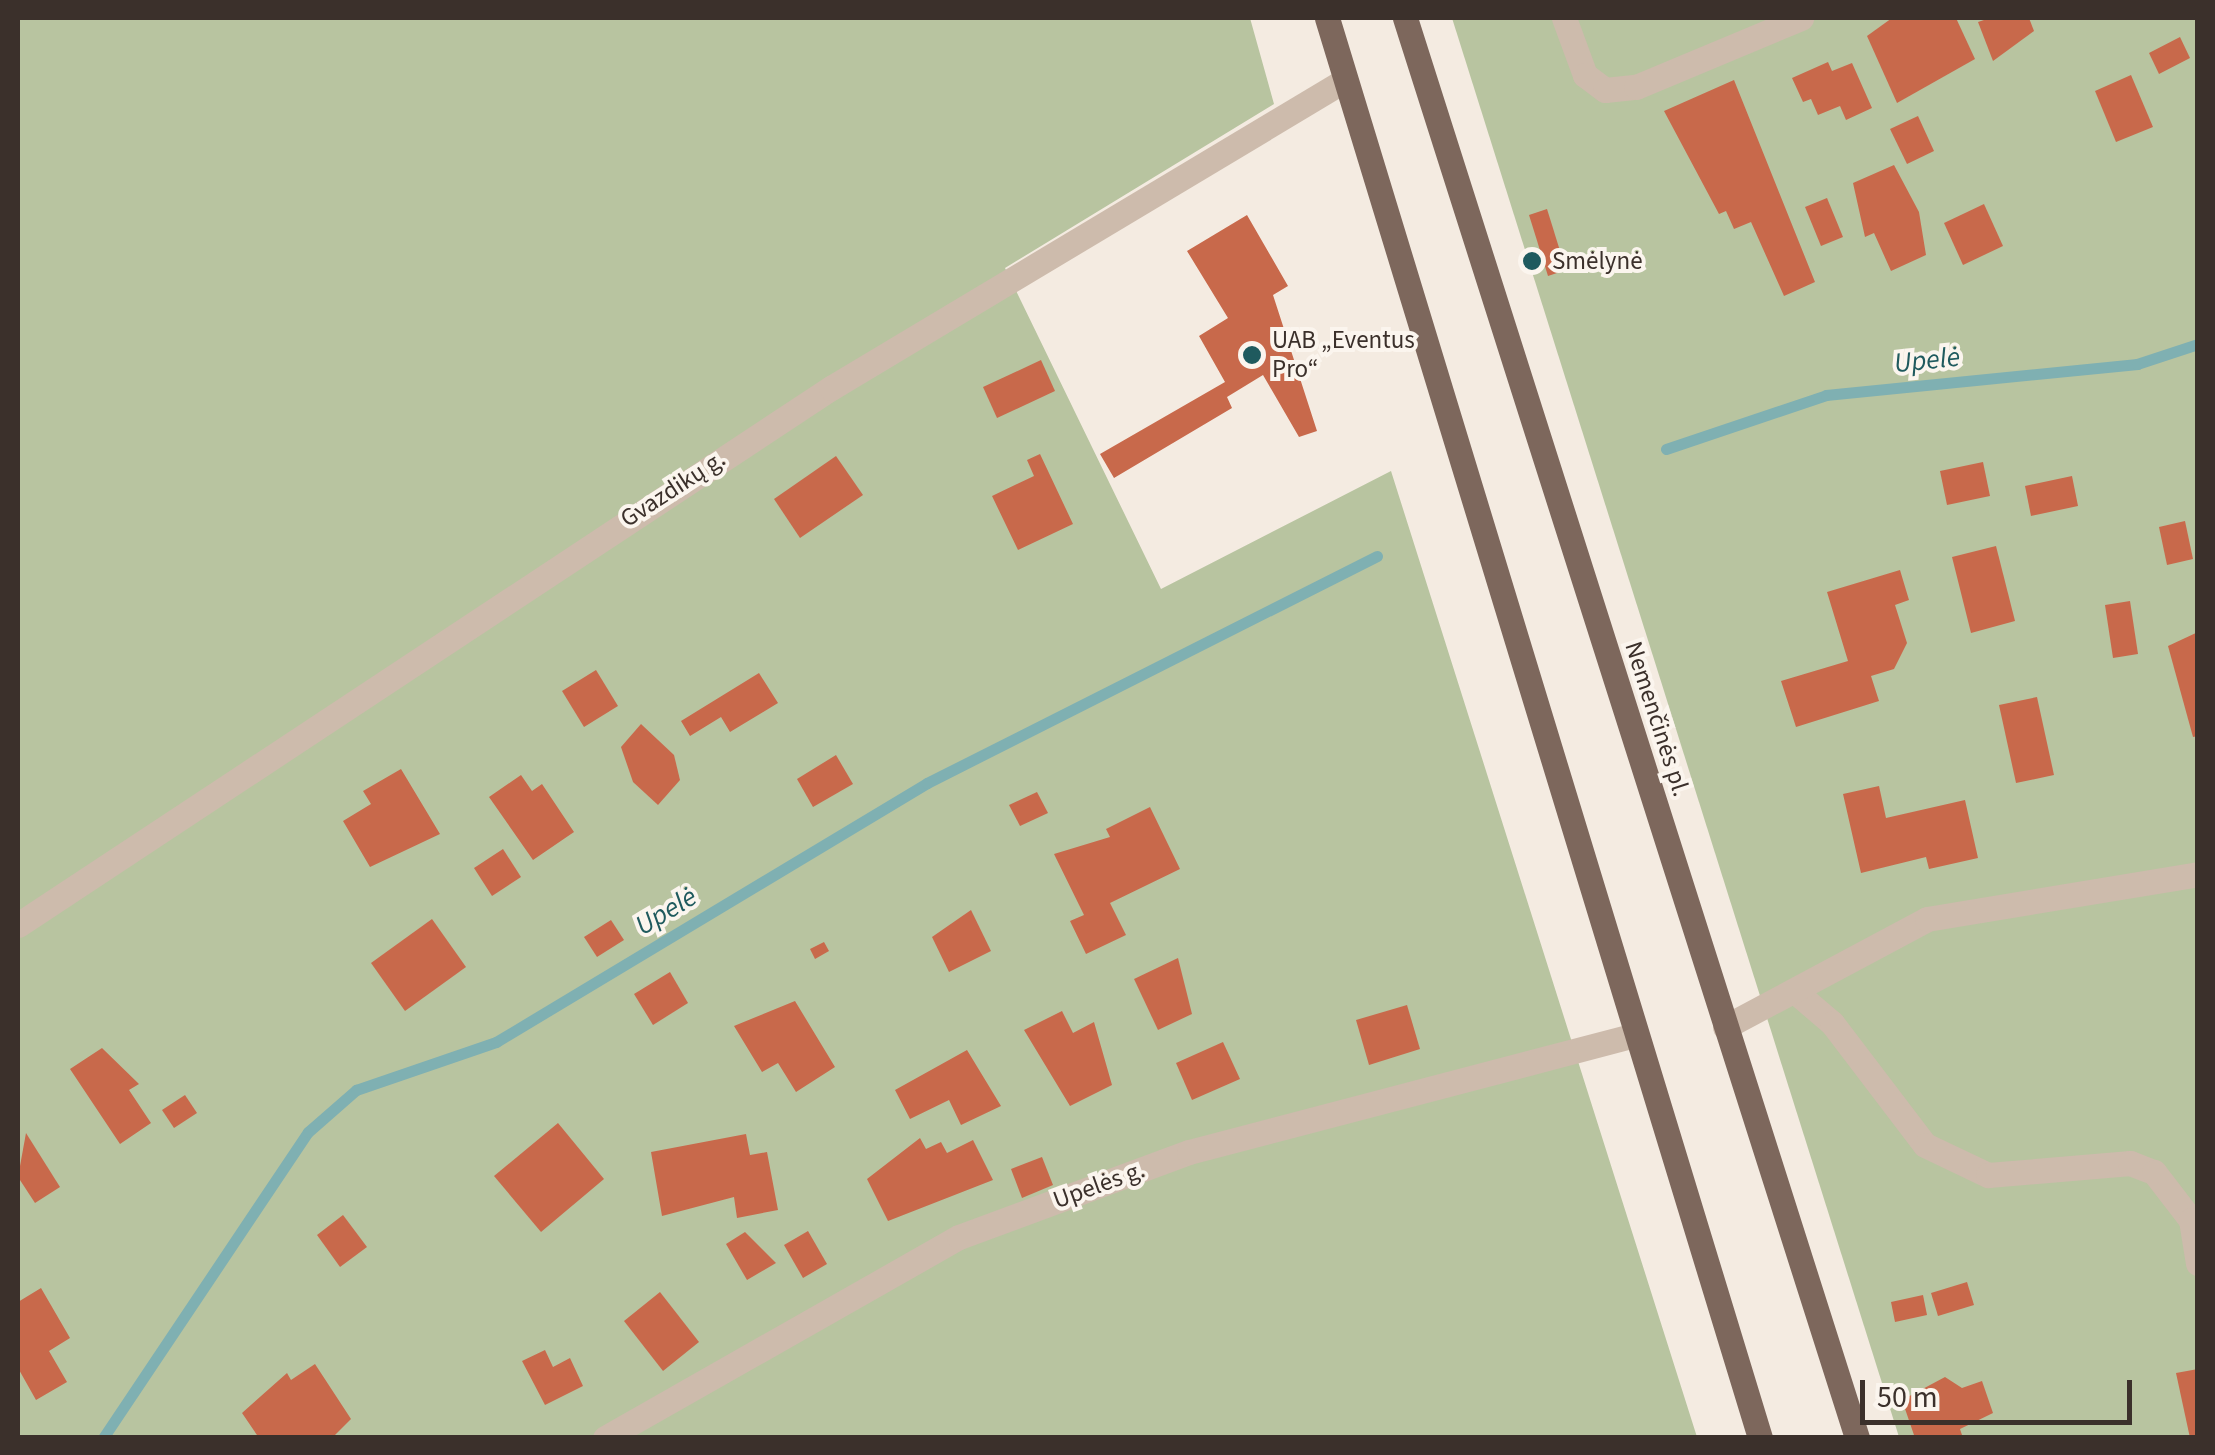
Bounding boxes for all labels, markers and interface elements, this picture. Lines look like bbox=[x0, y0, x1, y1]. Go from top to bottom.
place label: Smėlynė bbox=[1552, 246, 1643, 276]
marker: Smėlynė bbox=[1521, 250, 1543, 272]
place label: UAB „Eventus Pro“ bbox=[1272, 326, 1415, 385]
water label: Upelė bbox=[1892, 340, 1962, 380]
marker: UAB „Eventus Pro“ bbox=[1241, 344, 1263, 366]
street label: Gvazdikų g. bbox=[615, 444, 731, 534]
street label: Nemenčinės pl. bbox=[1618, 638, 1696, 800]
water label: Upelė bbox=[629, 880, 703, 942]
street label: Upelės g. bbox=[1049, 1155, 1149, 1215]
scale bar bbox=[1865, 1360, 2138, 1422]
text: 50 m bbox=[1877, 1376, 1938, 1419]

